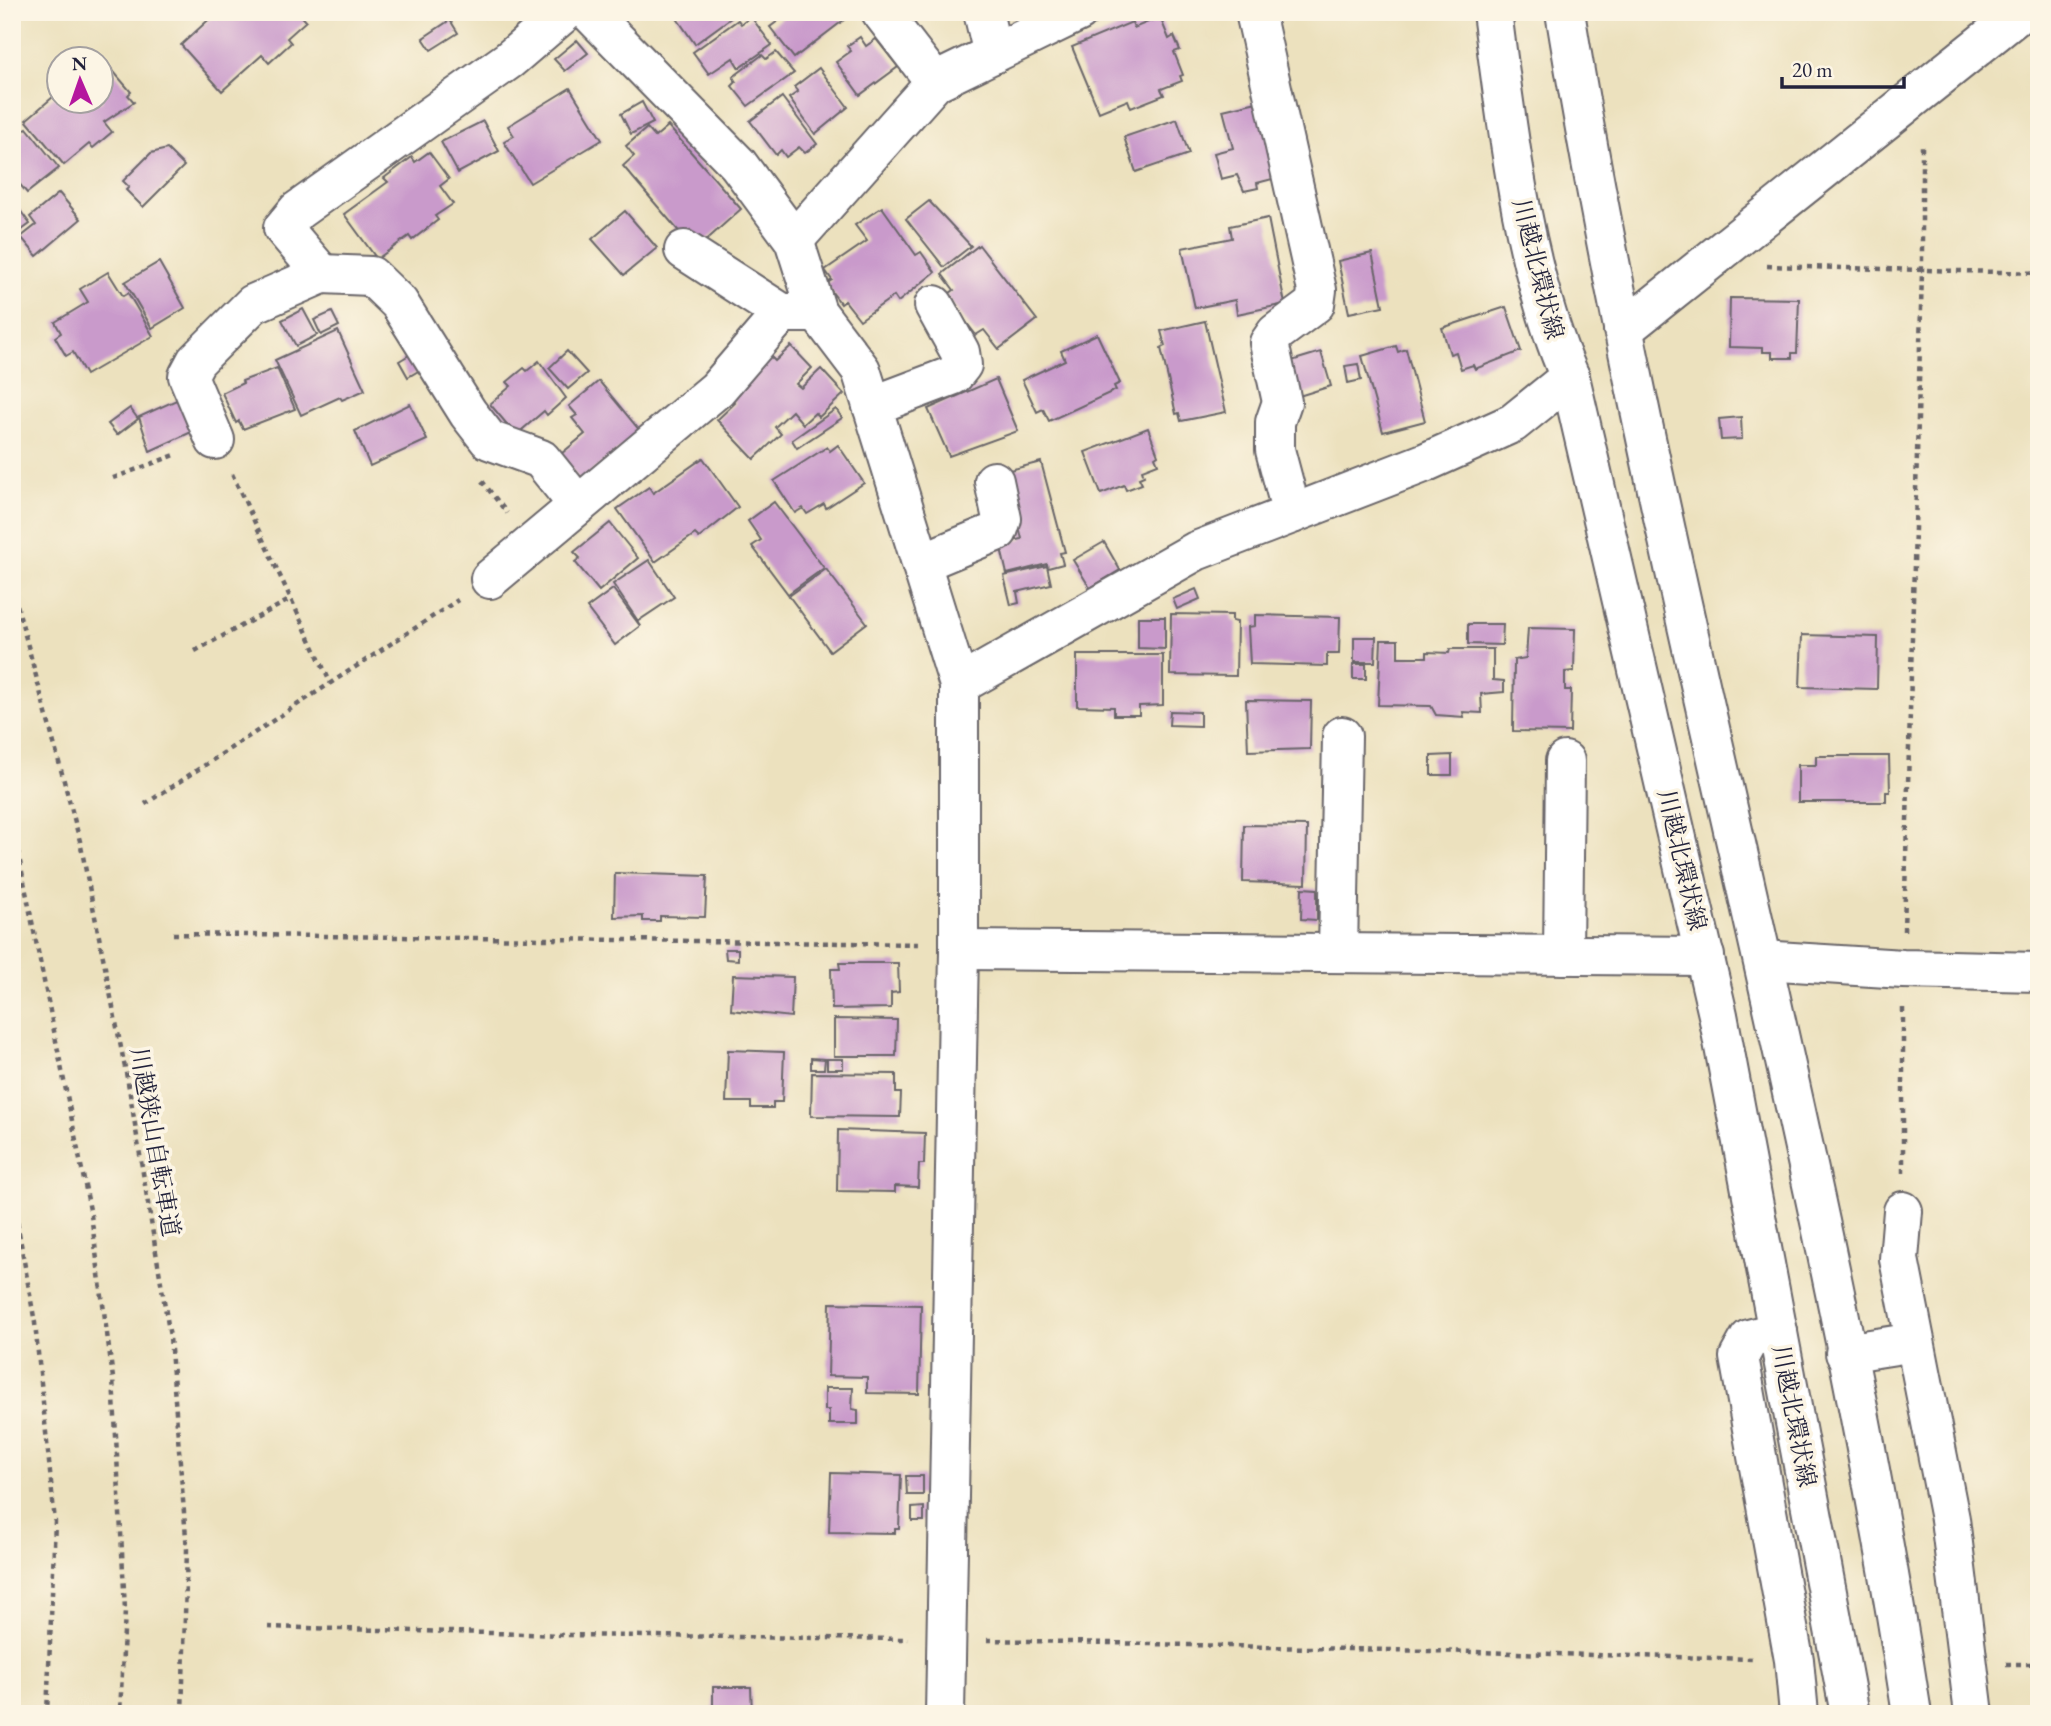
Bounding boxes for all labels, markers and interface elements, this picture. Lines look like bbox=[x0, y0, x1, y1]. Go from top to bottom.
north arrow bbox=[46, 46, 116, 116]
scale bar bbox=[1782, 46, 1904, 90]
text: N bbox=[71, 51, 88, 76]
text: 20 m bbox=[1792, 56, 1833, 83]
street label: 川越北環状線 bbox=[1506, 195, 1571, 342]
street label: 川越北環状線 bbox=[1651, 786, 1714, 934]
street label: 川越狭山自転車道 bbox=[124, 1045, 187, 1239]
street label: 川越北環状線 bbox=[1766, 1342, 1823, 1490]

